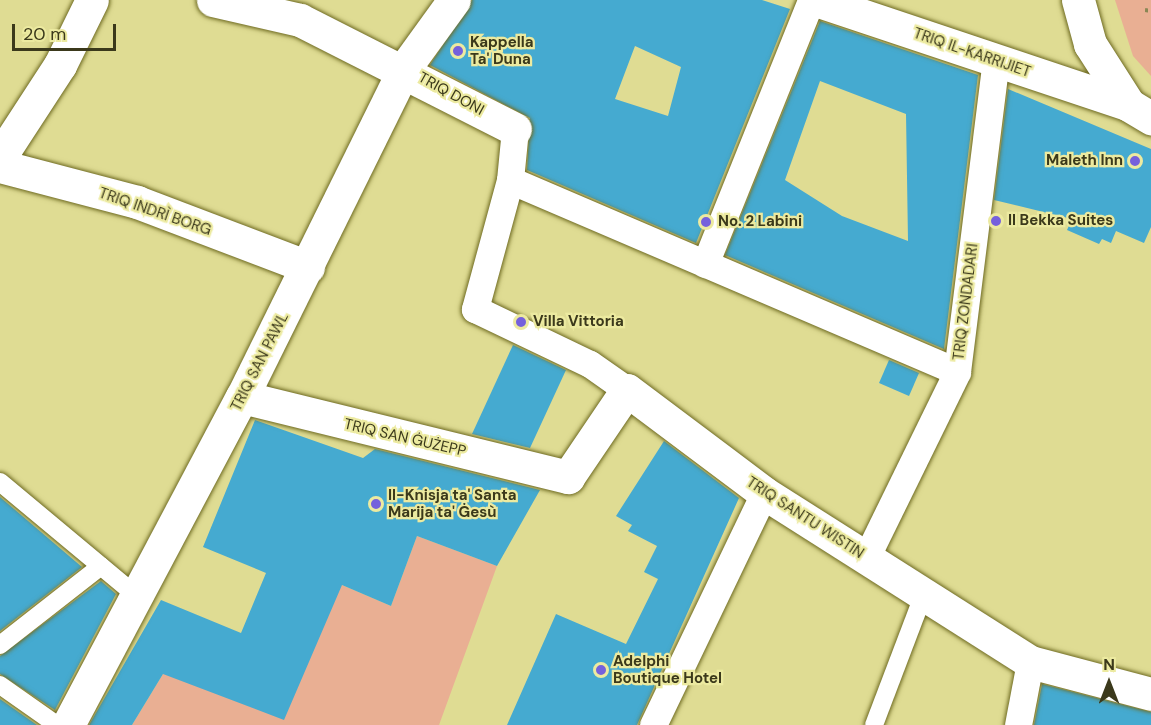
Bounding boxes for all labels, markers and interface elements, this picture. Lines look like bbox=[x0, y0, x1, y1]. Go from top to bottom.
scale bar bbox=[15, 12, 118, 50]
text: 20 m bbox=[23, 22, 66, 46]
street label: TRIQ IL-KARRIJIET bbox=[911, 24, 1033, 82]
place label: Kappella Ta' Duna bbox=[470, 33, 534, 68]
marker: Kappella Ta' Duna bbox=[451, 44, 465, 58]
street label: TRIQ DONI bbox=[415, 69, 487, 119]
place label: Maleth Inn bbox=[1046, 152, 1123, 170]
marker: Maleth Inn bbox=[1128, 154, 1142, 168]
street label: TRIQ INDRÌ BORG bbox=[96, 184, 214, 240]
place label: Il Bekka Suites bbox=[1008, 212, 1113, 230]
place label: No. 2 Labini bbox=[718, 213, 802, 231]
marker: Il Bekka Suites bbox=[989, 214, 1003, 228]
marker: No. 2 Labini bbox=[699, 215, 713, 229]
street label: TRIQ ZONDADARI bbox=[950, 242, 982, 362]
street label: TRIQ SAN PAWL bbox=[227, 310, 293, 414]
place label: Villa Vittoria bbox=[533, 313, 624, 331]
marker: Villa Vittoria bbox=[514, 315, 528, 329]
street label: TRIQ SAN ĠUŻEPP bbox=[342, 415, 468, 461]
street label: TRIQ SANTU WISTIN bbox=[743, 473, 867, 563]
place label: Il-Knisja ta' Santa Marija ta' Ġesù bbox=[388, 486, 516, 521]
marker: Il-Knisja ta' Santa Marija ta' Ġesù bbox=[369, 497, 383, 511]
place label: Adelphi Boutique Hotel bbox=[613, 652, 722, 687]
north arrow bbox=[1079, 653, 1139, 713]
text: N bbox=[1103, 654, 1115, 675]
marker: Adelphi Boutique Hotel bbox=[594, 663, 608, 677]

